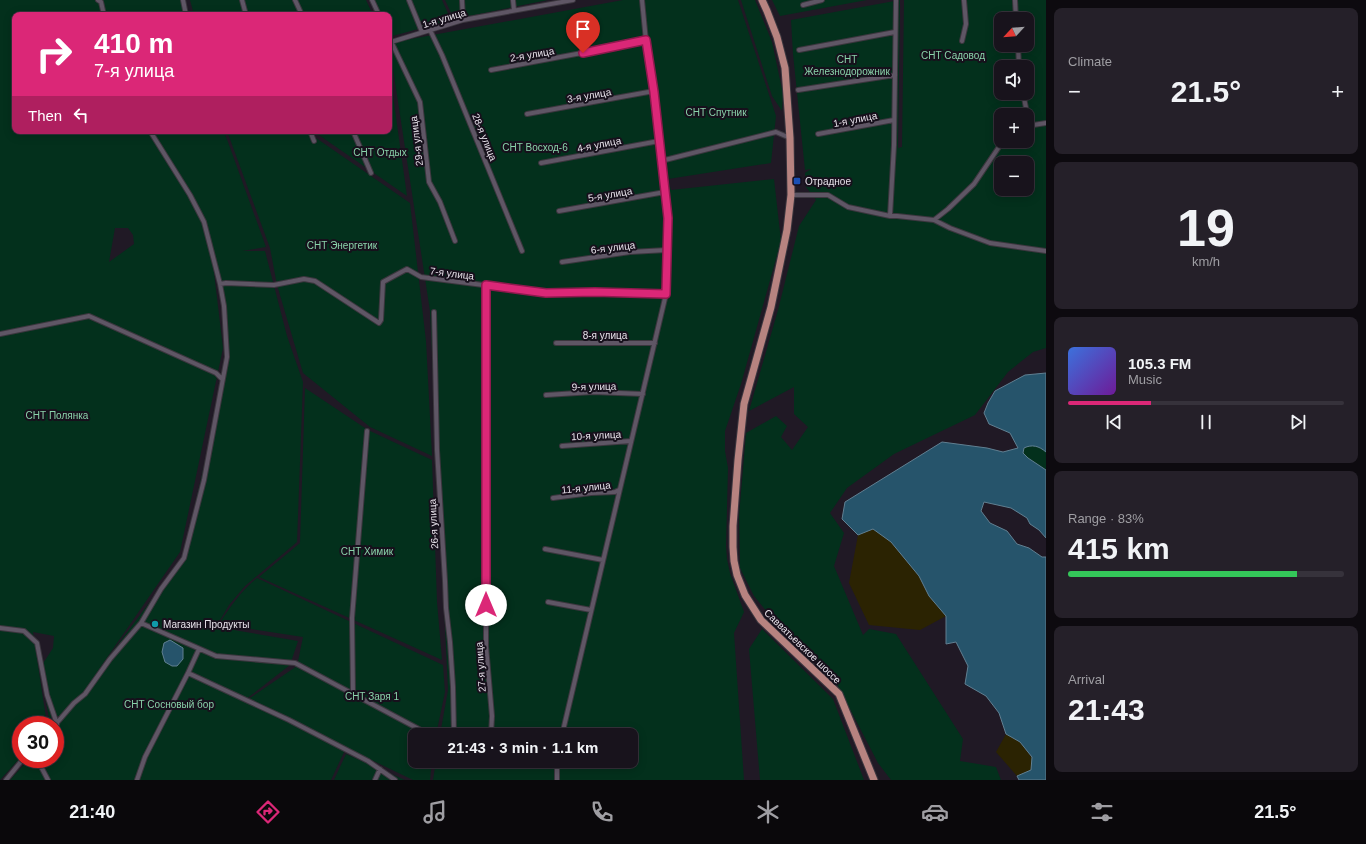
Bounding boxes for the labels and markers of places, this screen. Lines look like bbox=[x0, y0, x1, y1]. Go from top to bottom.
pin bbox=[566, 12, 600, 53]
marker: Отрадное bbox=[792, 176, 802, 186]
place label: Отрадное bbox=[805, 176, 851, 187]
marker: Магазин Продукты bbox=[150, 619, 160, 629]
place label: Магазин Продукты bbox=[163, 619, 250, 630]

